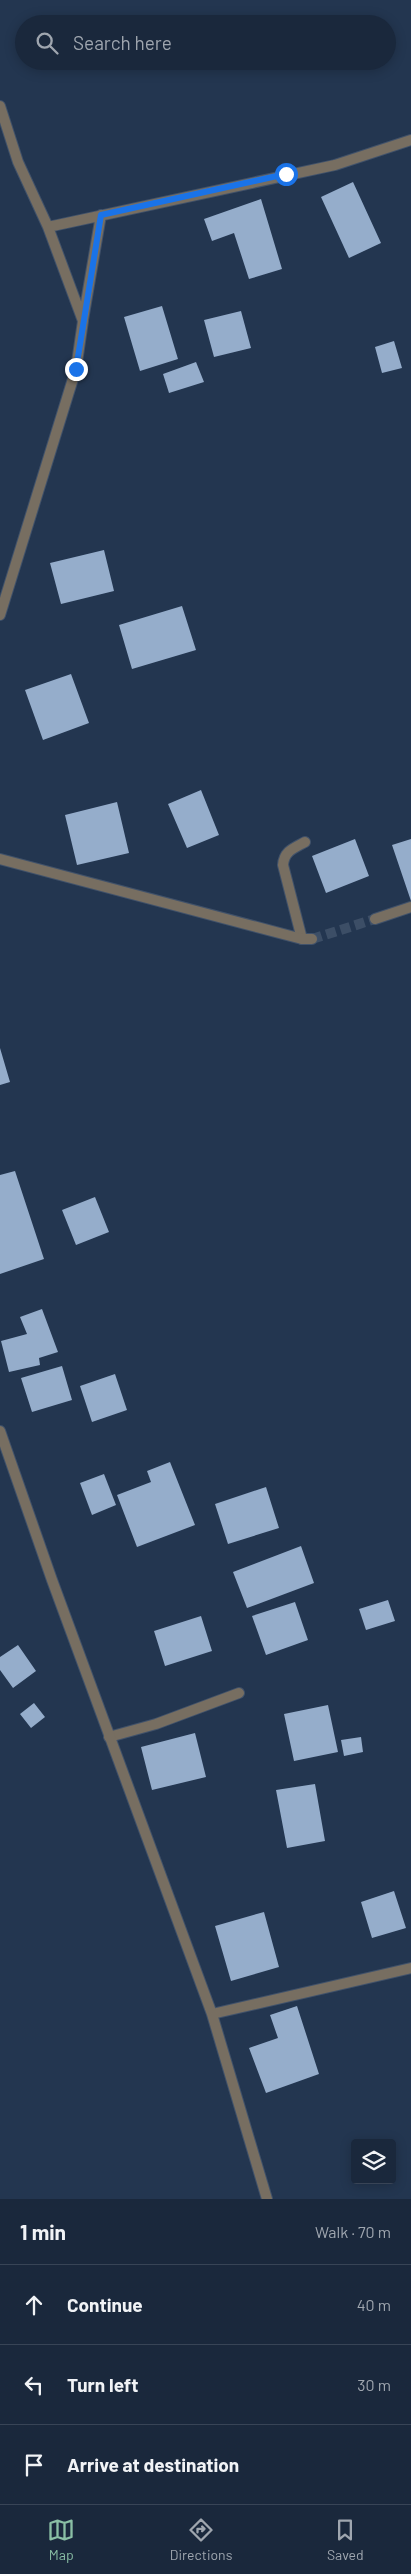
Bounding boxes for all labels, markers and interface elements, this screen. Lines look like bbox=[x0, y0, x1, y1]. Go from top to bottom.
search box bbox=[15, 15, 396, 70]
icon: search bbox=[33, 29, 61, 57]
text: Search here bbox=[73, 31, 172, 54]
route start bbox=[275, 163, 298, 186]
route end bbox=[65, 358, 88, 381]
map controls bbox=[351, 2139, 396, 2184]
button: layers bbox=[351, 2139, 396, 2184]
text: 1 min bbox=[20, 2219, 66, 2244]
text: Walk · 70 m bbox=[315, 2222, 391, 2241]
icon: ahead bbox=[20, 2291, 48, 2319]
text: Continue bbox=[67, 2293, 143, 2316]
text: 40 m bbox=[357, 2295, 391, 2314]
icon: left bbox=[20, 2371, 48, 2399]
text: Turn left bbox=[67, 2373, 138, 2396]
text: 30 m bbox=[357, 2375, 391, 2394]
icon: arrive bbox=[20, 2451, 48, 2479]
text: Arrive at destination bbox=[67, 2453, 239, 2476]
tab: Map bbox=[47, 2516, 75, 2563]
tab: Directions bbox=[170, 2516, 232, 2563]
tab: Saved bbox=[327, 2516, 364, 2563]

